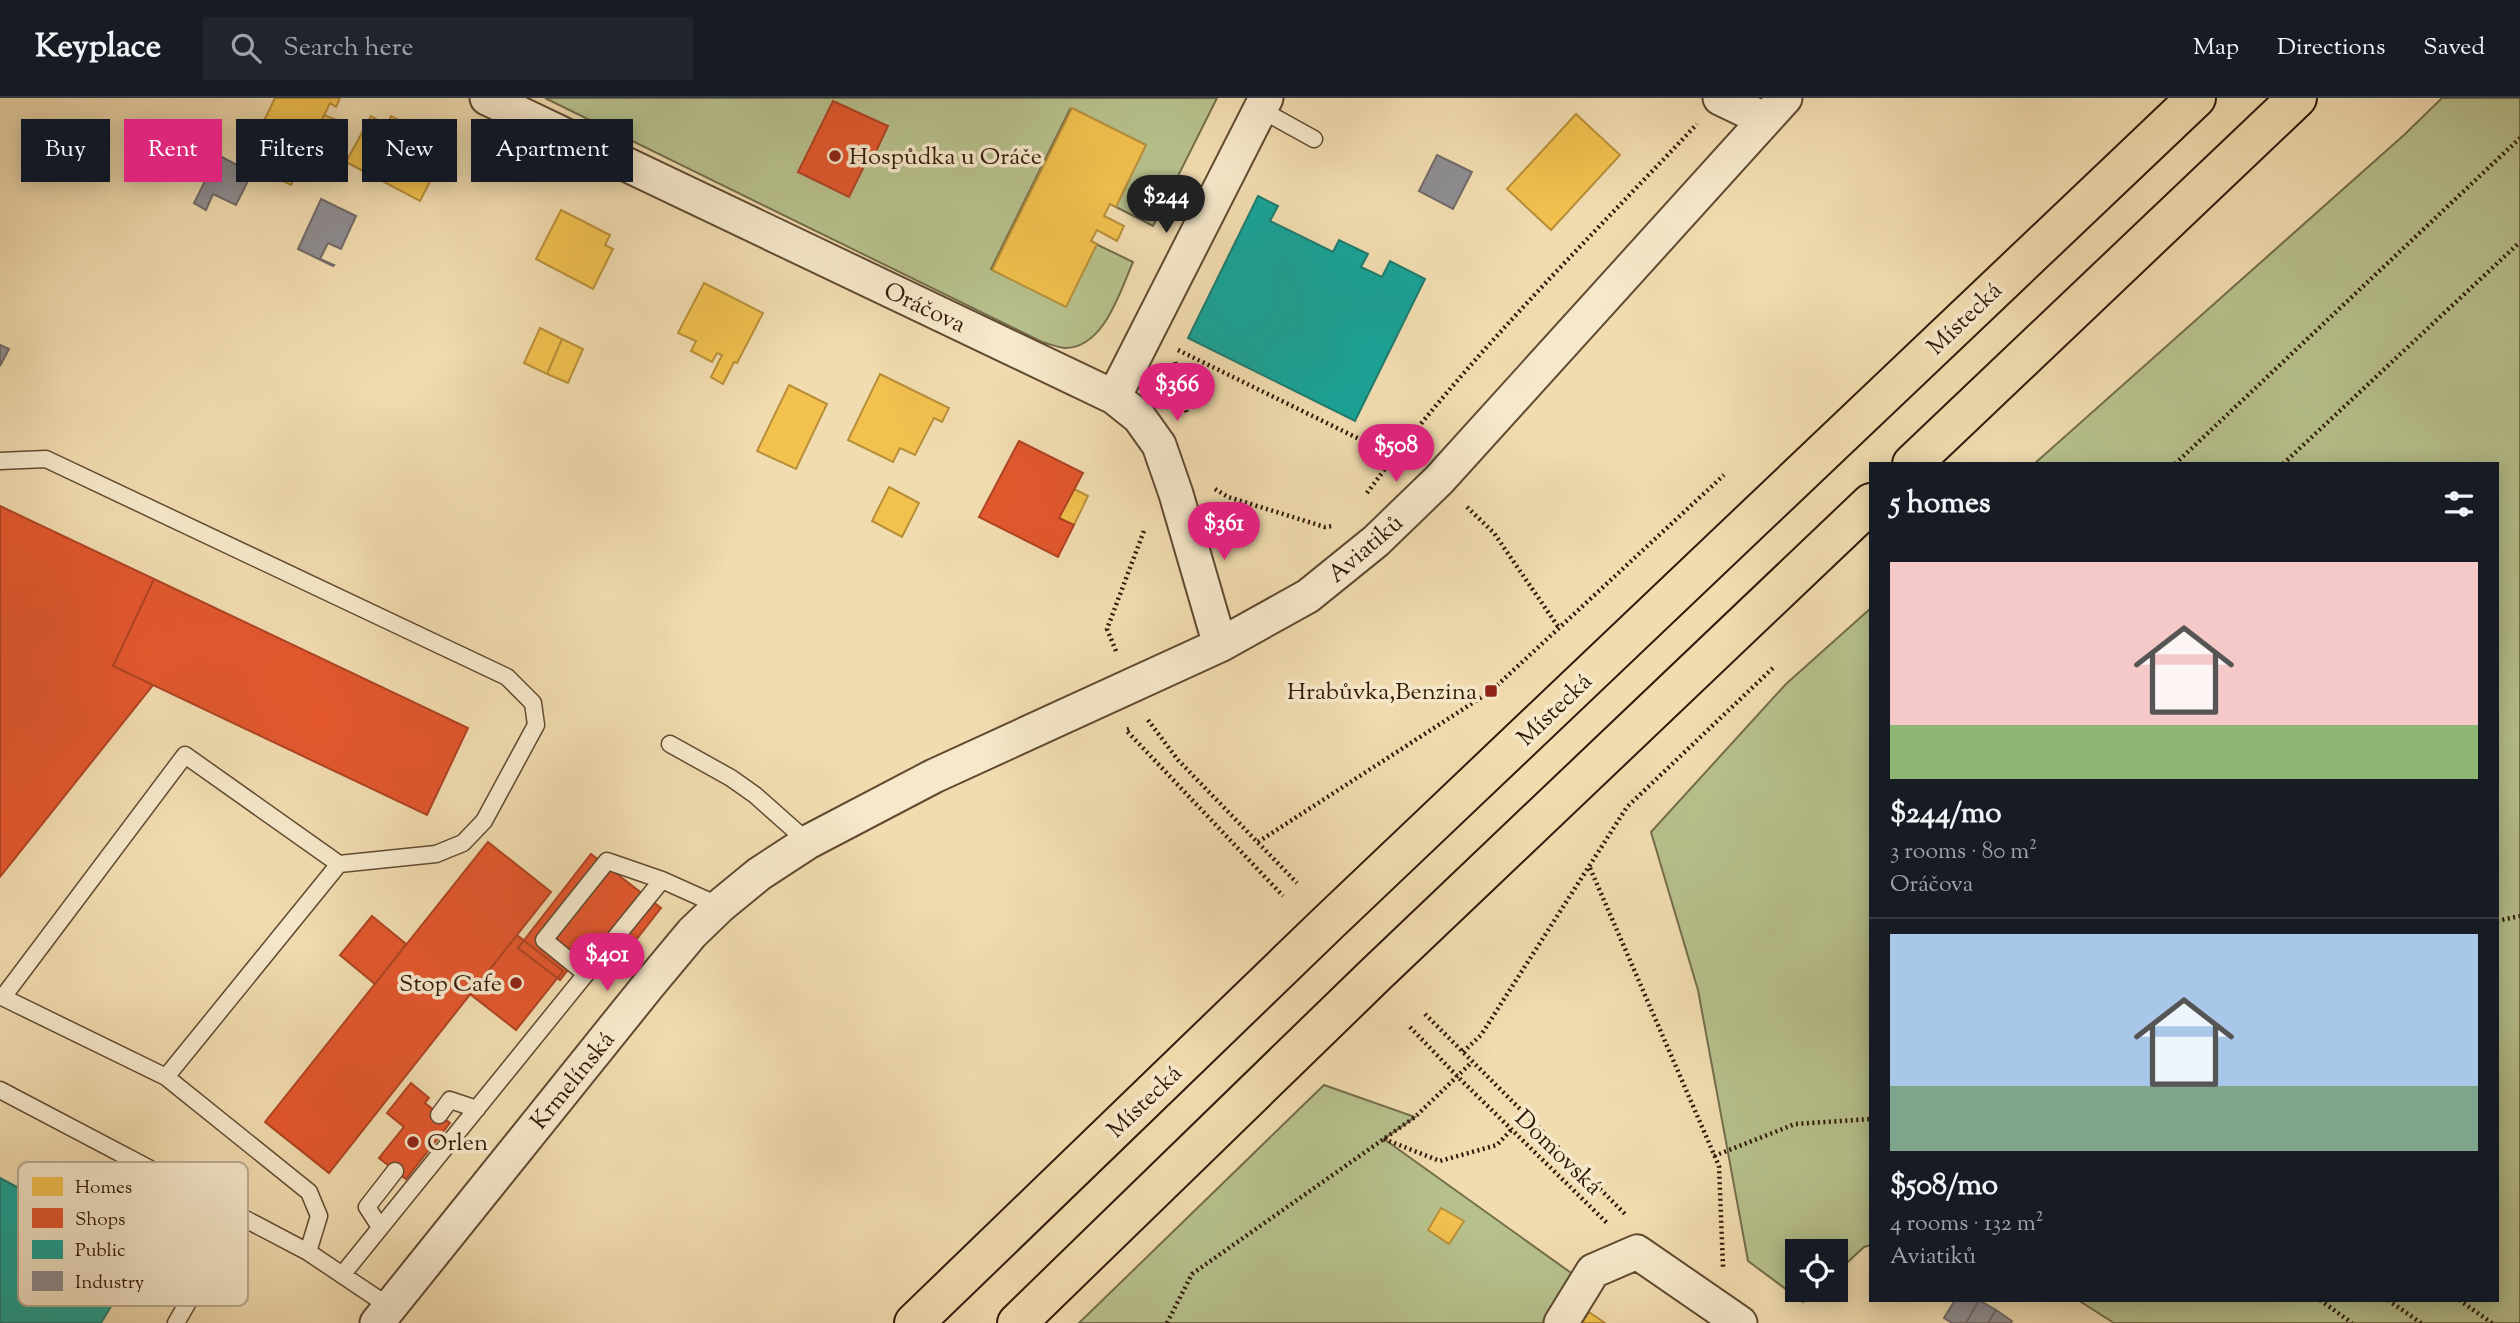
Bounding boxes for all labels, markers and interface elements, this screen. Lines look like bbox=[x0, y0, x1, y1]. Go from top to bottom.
search box bbox=[203, 17, 693, 80]
text: Keyplace bbox=[35, 24, 161, 72]
icon: search bbox=[227, 29, 265, 67]
text: Search here bbox=[283, 30, 414, 67]
text: Map bbox=[2193, 31, 2239, 65]
text: Directions bbox=[2277, 31, 2385, 65]
text: Saved bbox=[2423, 31, 2485, 65]
chip: Buy bbox=[21, 119, 110, 182]
chip: Rent bbox=[124, 119, 222, 182]
chip: Filters bbox=[236, 119, 348, 182]
chip: New bbox=[362, 119, 457, 182]
chip: Apartment bbox=[471, 119, 633, 182]
place label: Hospůdka u Oráče bbox=[849, 141, 1042, 175]
marker: Hospůdka u Oráče bbox=[827, 148, 843, 164]
pin: $244 bbox=[1125, 176, 1207, 235]
text: $244 bbox=[1143, 181, 1189, 214]
street label: Oráčova bbox=[877, 275, 971, 343]
street label: Místecká bbox=[1920, 275, 2010, 364]
pin: $366 bbox=[1136, 364, 1218, 423]
text: $366 bbox=[1155, 369, 1199, 402]
pin: $508 bbox=[1355, 424, 1437, 484]
text: $508 bbox=[1374, 430, 1418, 463]
text: 5 homes bbox=[1890, 483, 1991, 526]
icon: filters bbox=[2440, 485, 2478, 523]
pin: $361 bbox=[1183, 503, 1265, 562]
street label: Aviatiků bbox=[1321, 507, 1412, 592]
text: $361 bbox=[1204, 508, 1244, 541]
icon: home bbox=[2121, 607, 2247, 733]
street label: Místecká bbox=[1510, 666, 1600, 755]
place label: Hrabůvka,Benzina bbox=[1287, 676, 1477, 710]
marker: Hrabůvka,Benzina bbox=[1483, 683, 1499, 699]
text: $244/mo bbox=[1890, 793, 2002, 836]
text: 3 rooms · 80 m² bbox=[1890, 836, 2037, 869]
text: Oráčova bbox=[1890, 869, 1973, 902]
pin: $401 bbox=[566, 934, 648, 993]
text: $401 bbox=[585, 939, 629, 972]
place label: Stop Cafe bbox=[399, 968, 502, 1002]
marker: Stop Cafe bbox=[508, 975, 524, 991]
icon: home bbox=[2121, 979, 2247, 1105]
street label: Krmelínská bbox=[523, 1025, 624, 1138]
street label: Místecká bbox=[1100, 1058, 1190, 1147]
street label: Domovská bbox=[1506, 1103, 1609, 1204]
place label: Orlen bbox=[427, 1127, 488, 1161]
marker: Orlen bbox=[405, 1134, 421, 1150]
legend bbox=[18, 1162, 248, 1306]
text: $508/mo bbox=[1890, 1165, 1998, 1208]
text: Homes bbox=[75, 1175, 132, 1202]
text: Shops bbox=[75, 1207, 126, 1234]
text: 4 rooms · 132 m² bbox=[1890, 1208, 2043, 1241]
text: Public bbox=[75, 1238, 126, 1265]
map controls bbox=[1785, 1239, 1848, 1302]
button: locate bbox=[1785, 1239, 1848, 1302]
text: Aviatiků bbox=[1890, 1241, 1976, 1274]
text: Industry bbox=[75, 1270, 145, 1297]

